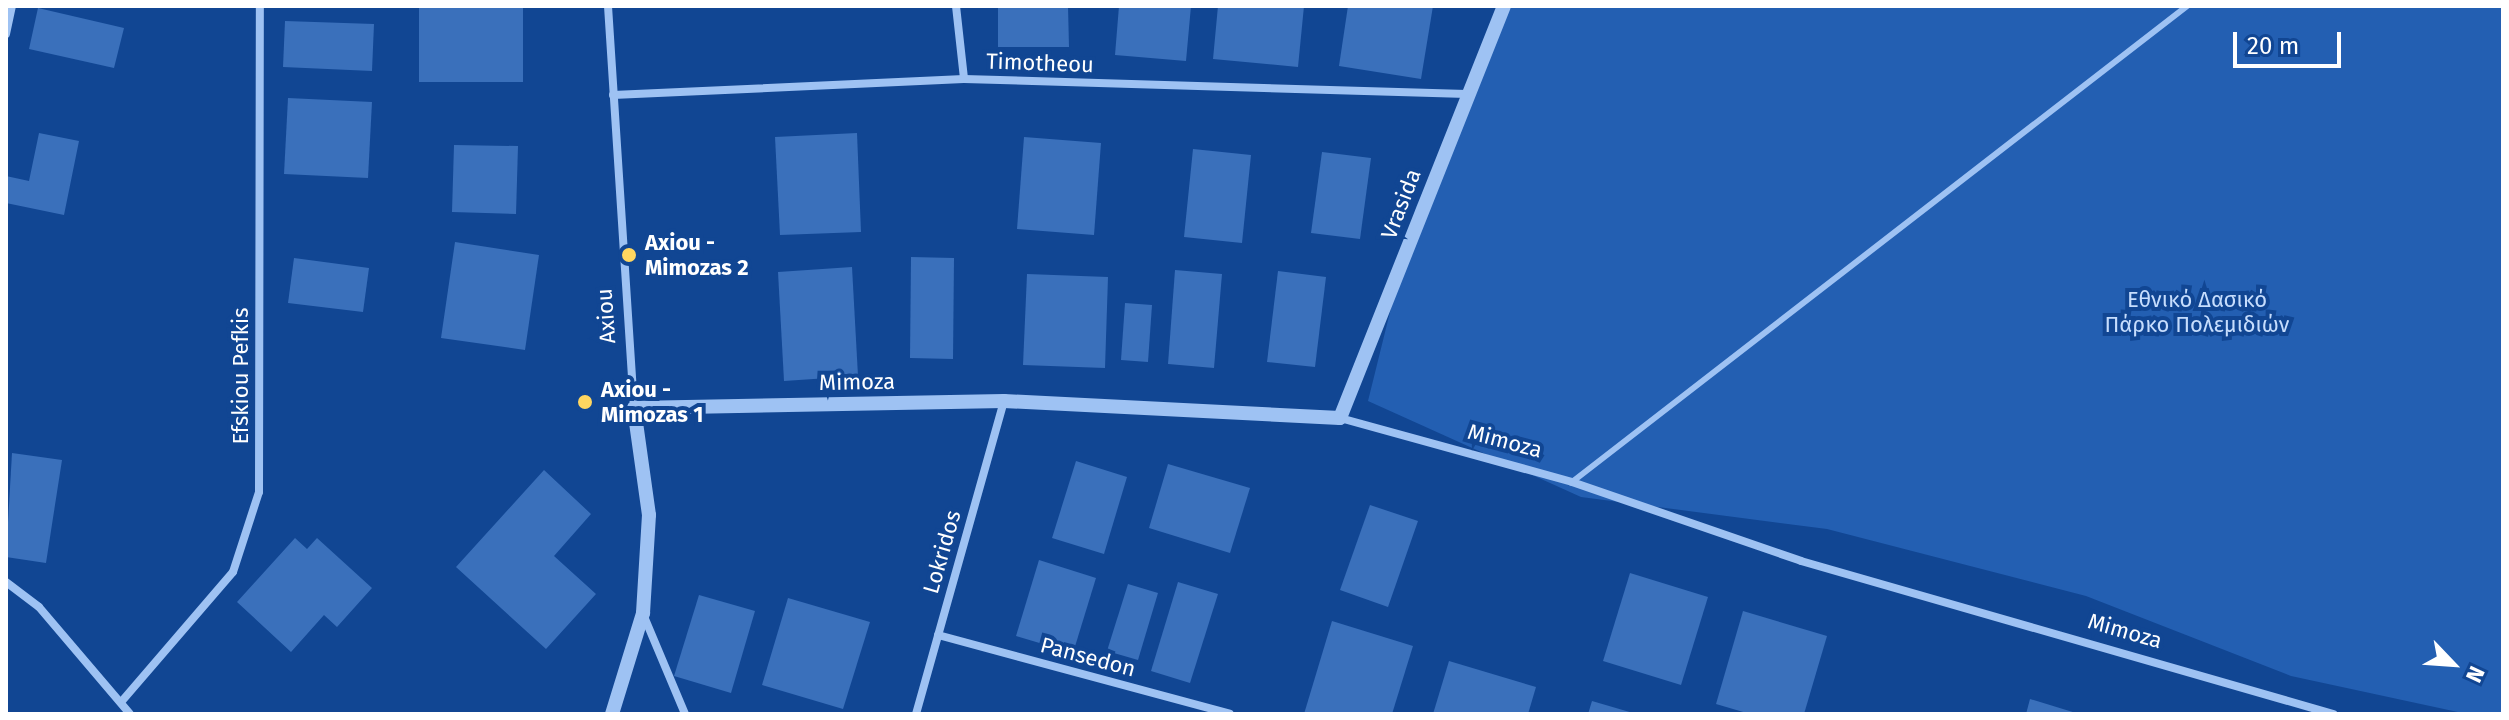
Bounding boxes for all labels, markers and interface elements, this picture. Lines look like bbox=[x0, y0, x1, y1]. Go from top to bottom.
scale bar bbox=[2237, 16, 2345, 66]
text: 20 m bbox=[2247, 32, 2299, 60]
street label: Timotheou bbox=[986, 48, 1094, 78]
street label: Vrasida bbox=[1376, 165, 1426, 243]
place label: Axiou - Mimozas 2 bbox=[645, 229, 749, 280]
marker: Axiou - Mimozas 2 bbox=[620, 246, 638, 264]
park label: Εθνικό Δασικό Πάρκο Πολεμιδιών bbox=[2105, 286, 2289, 338]
street label: Axiou bbox=[591, 288, 621, 344]
street label: Efskiou Pefkis bbox=[228, 307, 254, 445]
street label: Mimoza bbox=[819, 368, 895, 396]
place label: Axiou - Mimozas 1 bbox=[601, 376, 703, 428]
marker: Axiou - Mimozas 1 bbox=[576, 393, 594, 411]
street label: Mimoza bbox=[1465, 418, 1545, 464]
street label: Lokridos bbox=[918, 507, 966, 597]
street label: Mimoza bbox=[2085, 608, 2165, 654]
north arrow bbox=[2413, 624, 2493, 704]
street label: Pansedon bbox=[1037, 632, 1139, 682]
text: N bbox=[2460, 662, 2491, 687]

